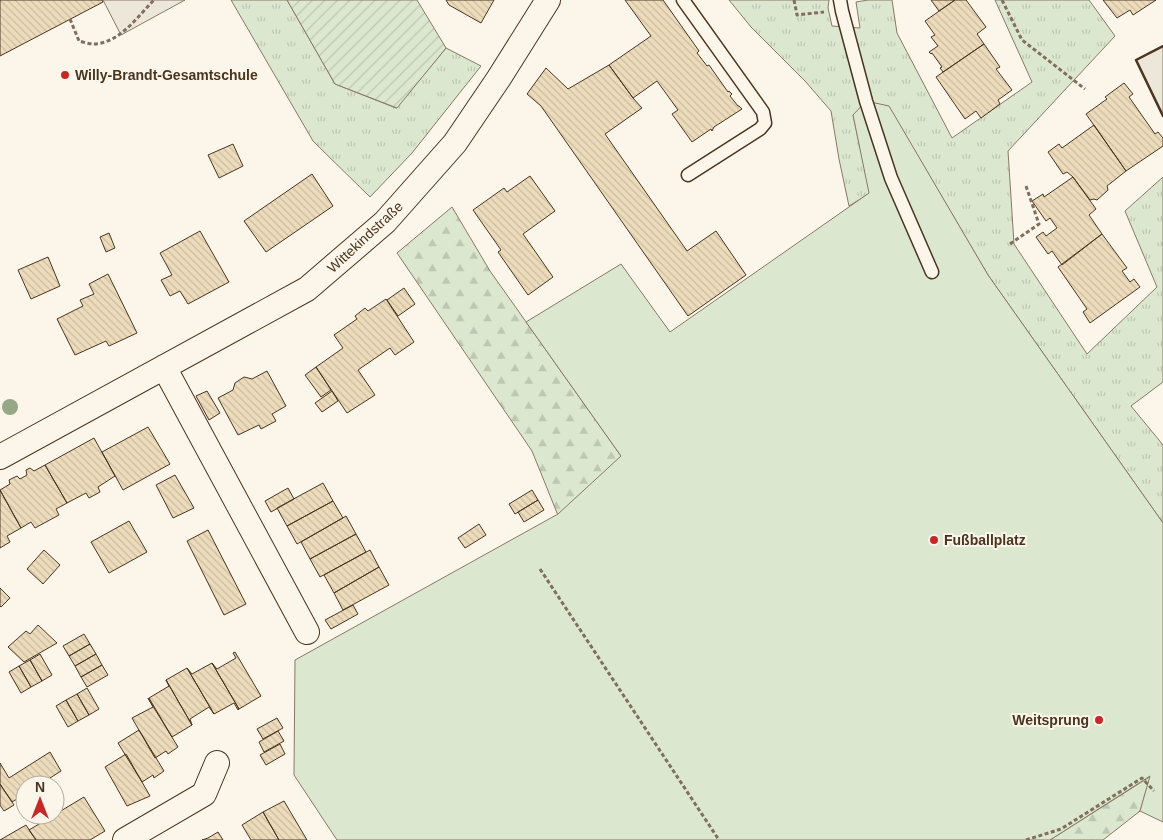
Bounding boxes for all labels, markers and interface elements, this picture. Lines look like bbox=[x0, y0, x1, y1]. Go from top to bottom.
place label: Willy-Brandt-Gesamtschule bbox=[75, 67, 258, 83]
marker: Willy-Brandt-Gesamtschule bbox=[59, 69, 71, 81]
street label: Wittekindstraße bbox=[324, 198, 406, 276]
place label: Fußballplatz bbox=[944, 532, 1026, 548]
marker: Fußballplatz bbox=[928, 534, 940, 546]
place label: Weitsprung bbox=[1012, 712, 1089, 728]
marker: Weitsprung bbox=[1093, 714, 1105, 726]
north arrow bbox=[15, 775, 65, 825]
text: N bbox=[35, 779, 45, 795]

